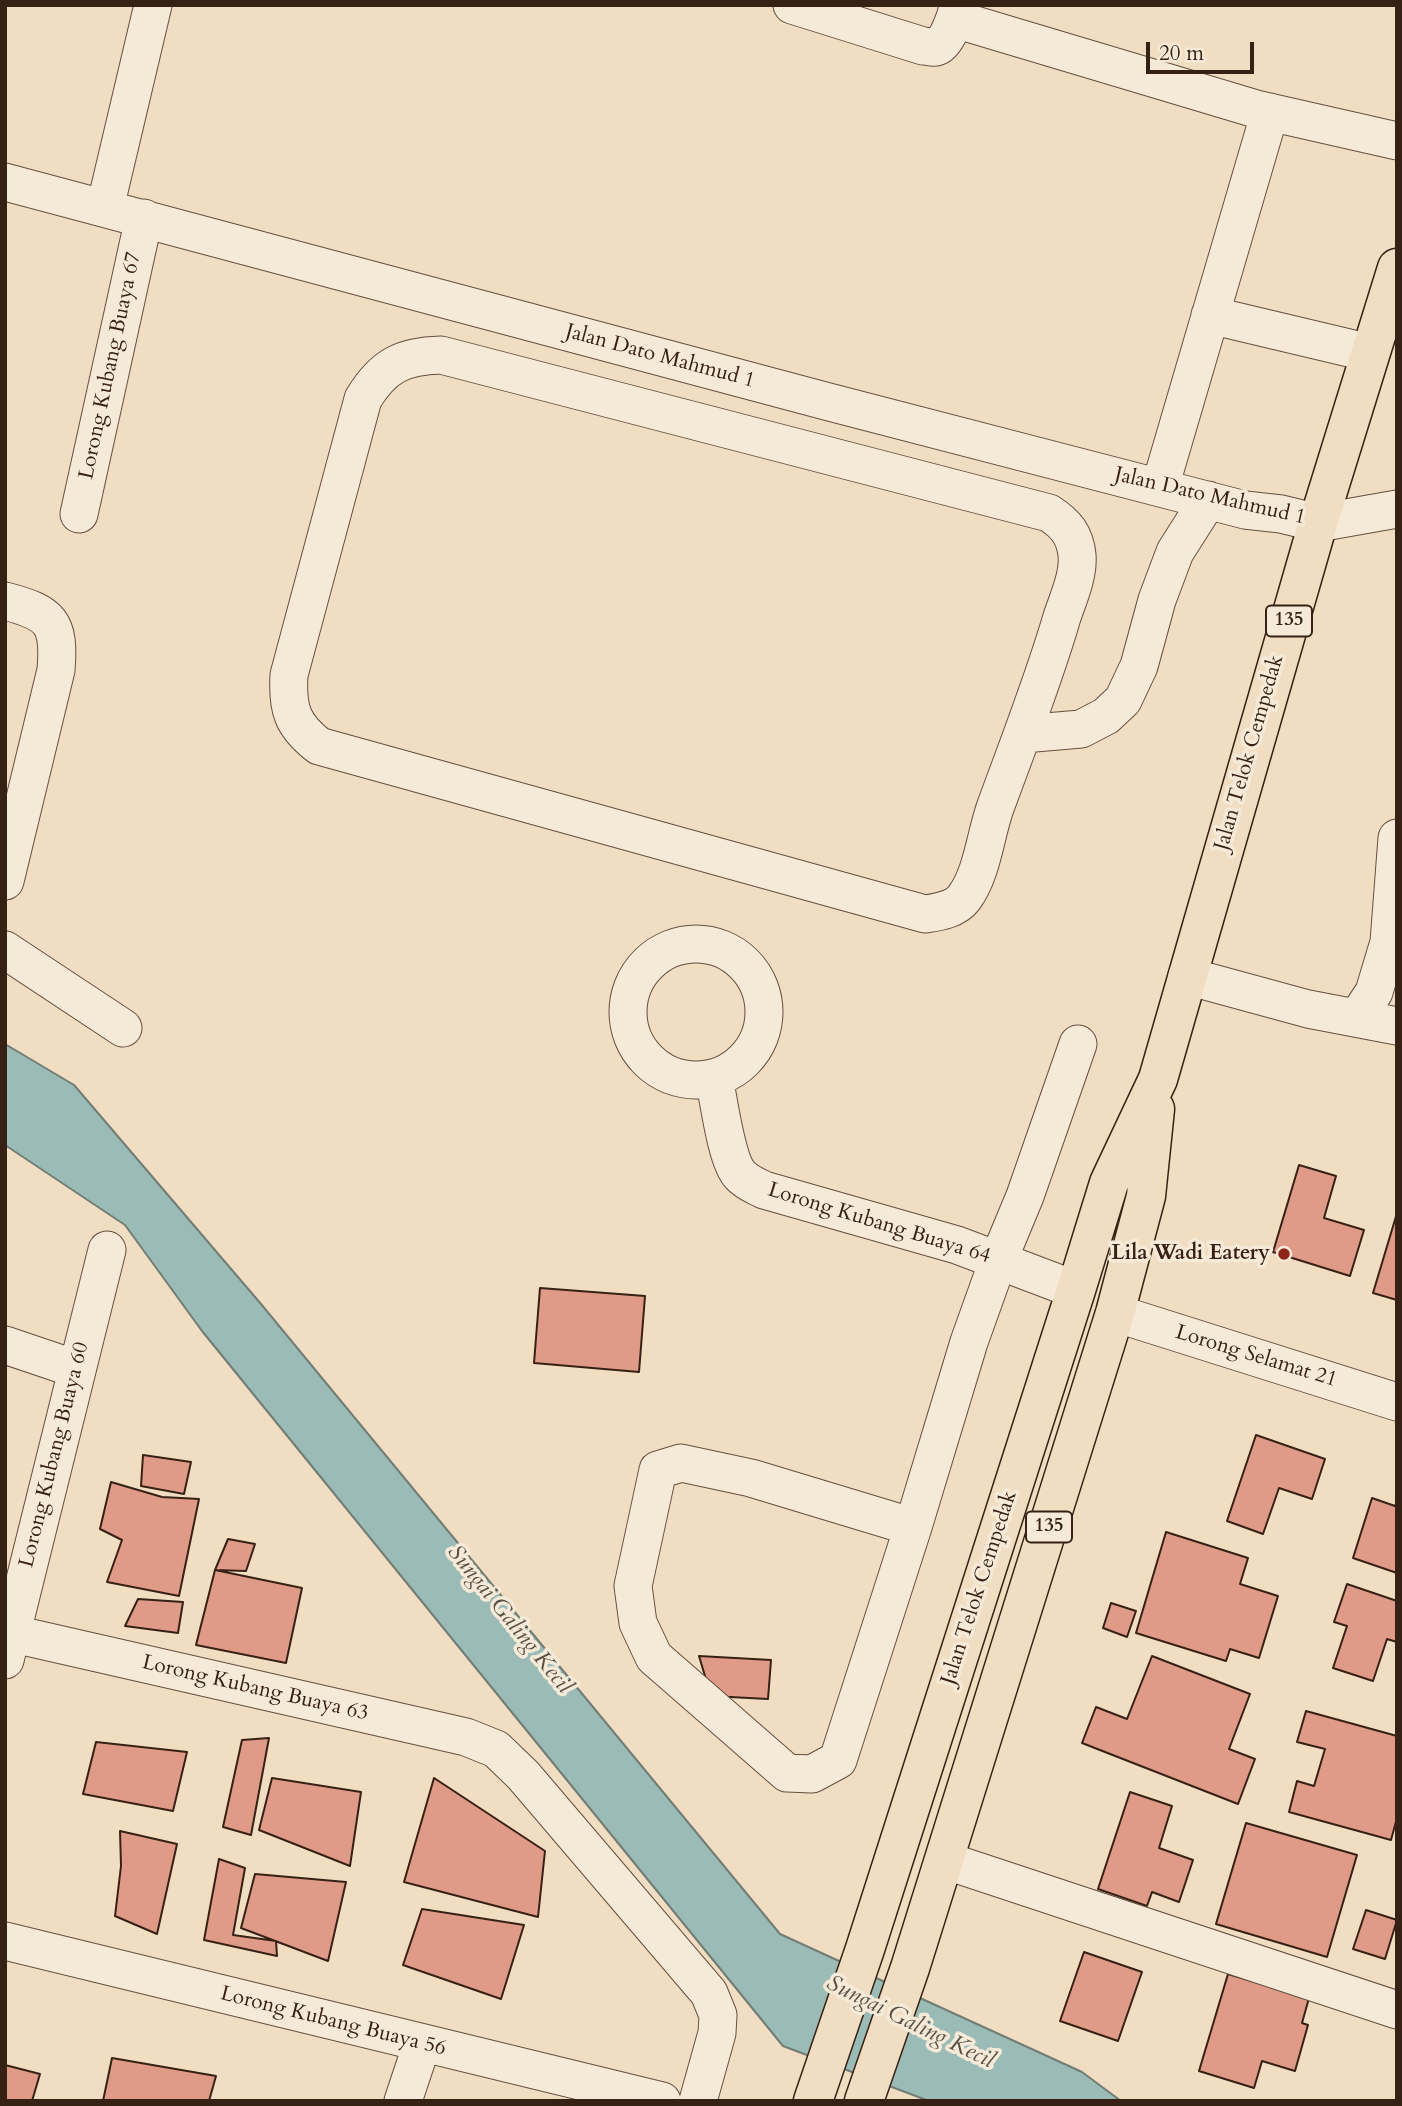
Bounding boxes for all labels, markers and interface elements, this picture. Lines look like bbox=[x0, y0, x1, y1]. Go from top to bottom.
scale bar bbox=[1150, 28, 1258, 72]
text: 20 m bbox=[1159, 39, 1204, 68]
street label: Lorong Kubang Buaya 67 bbox=[75, 250, 147, 482]
street label: Jalan Dato Mahmud 1 bbox=[562, 320, 758, 394]
street label: Jalan Dato Mahmud 1 bbox=[1112, 463, 1308, 531]
road number: 135 bbox=[1266, 606, 1312, 636]
street label: Jalan Telok Cempedak bbox=[1210, 652, 1290, 854]
street label: Lorong Kubang Buaya 64 bbox=[765, 1178, 993, 1270]
place label: Lila Wadi Eatery bbox=[1111, 1241, 1270, 1267]
marker: Lila Wadi Eatery bbox=[1276, 1246, 1292, 1262]
street label: Lorong Selamat 21 bbox=[1172, 1320, 1340, 1394]
street label: Lorong Kubang Buaya 60 bbox=[15, 1340, 95, 1570]
street label: Jalan Telok Cempedak bbox=[937, 1488, 1023, 1688]
road number: 135 bbox=[1026, 1512, 1072, 1542]
water label: Sungai Galing Kecil bbox=[440, 1540, 578, 1700]
street label: Lorong Kubang Buaya 63 bbox=[139, 1651, 371, 1727]
water label: Sungai Galing Kecil bbox=[821, 1970, 999, 2076]
street label: Lorong Kubang Buaya 56 bbox=[218, 1982, 448, 2062]

